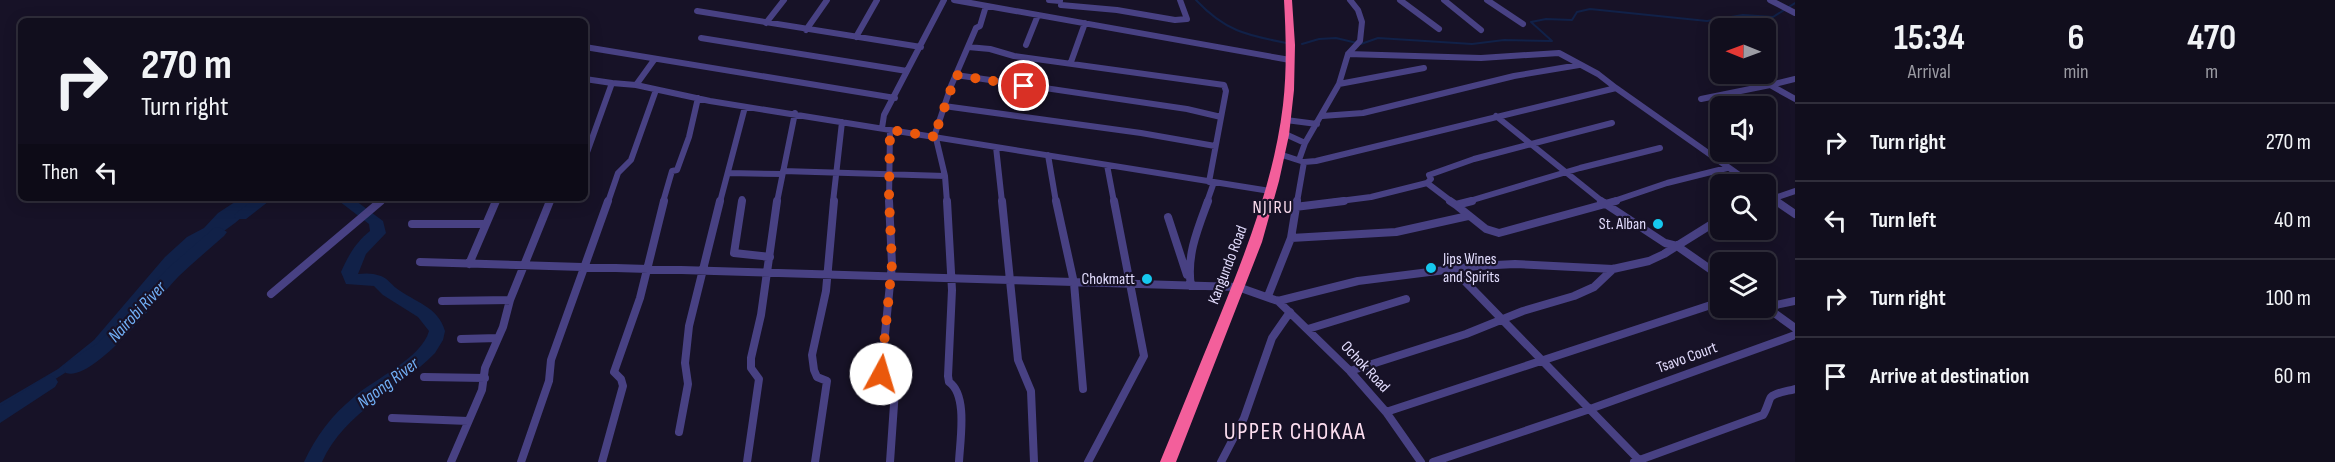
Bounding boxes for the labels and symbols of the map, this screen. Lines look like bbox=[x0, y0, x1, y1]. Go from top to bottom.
north arrow bbox=[1710, 18, 1776, 84]
pin bbox=[998, 60, 1049, 111]
district label: NJIRU bbox=[1252, 197, 1294, 218]
place label: St. Alban bbox=[1599, 215, 1646, 234]
marker: St. Alban bbox=[1651, 217, 1665, 231]
street label: Kangundo Road bbox=[1204, 223, 1252, 307]
place label: Jips Wines and Spirits bbox=[1442, 250, 1500, 287]
marker: Jips Wines and Spirits bbox=[1424, 261, 1438, 275]
place label: Chokmatt bbox=[1081, 270, 1135, 289]
marker: Chokmatt bbox=[1140, 272, 1154, 286]
water label: Nairobi River bbox=[104, 277, 171, 347]
street label: Ochok Road bbox=[1337, 337, 1393, 397]
street label: Tsavo Court bbox=[1654, 338, 1720, 378]
position arrow bbox=[849, 342, 913, 406]
water label: Ngong River bbox=[353, 353, 424, 413]
district label: UPPER CHOKAA bbox=[1224, 417, 1366, 446]

